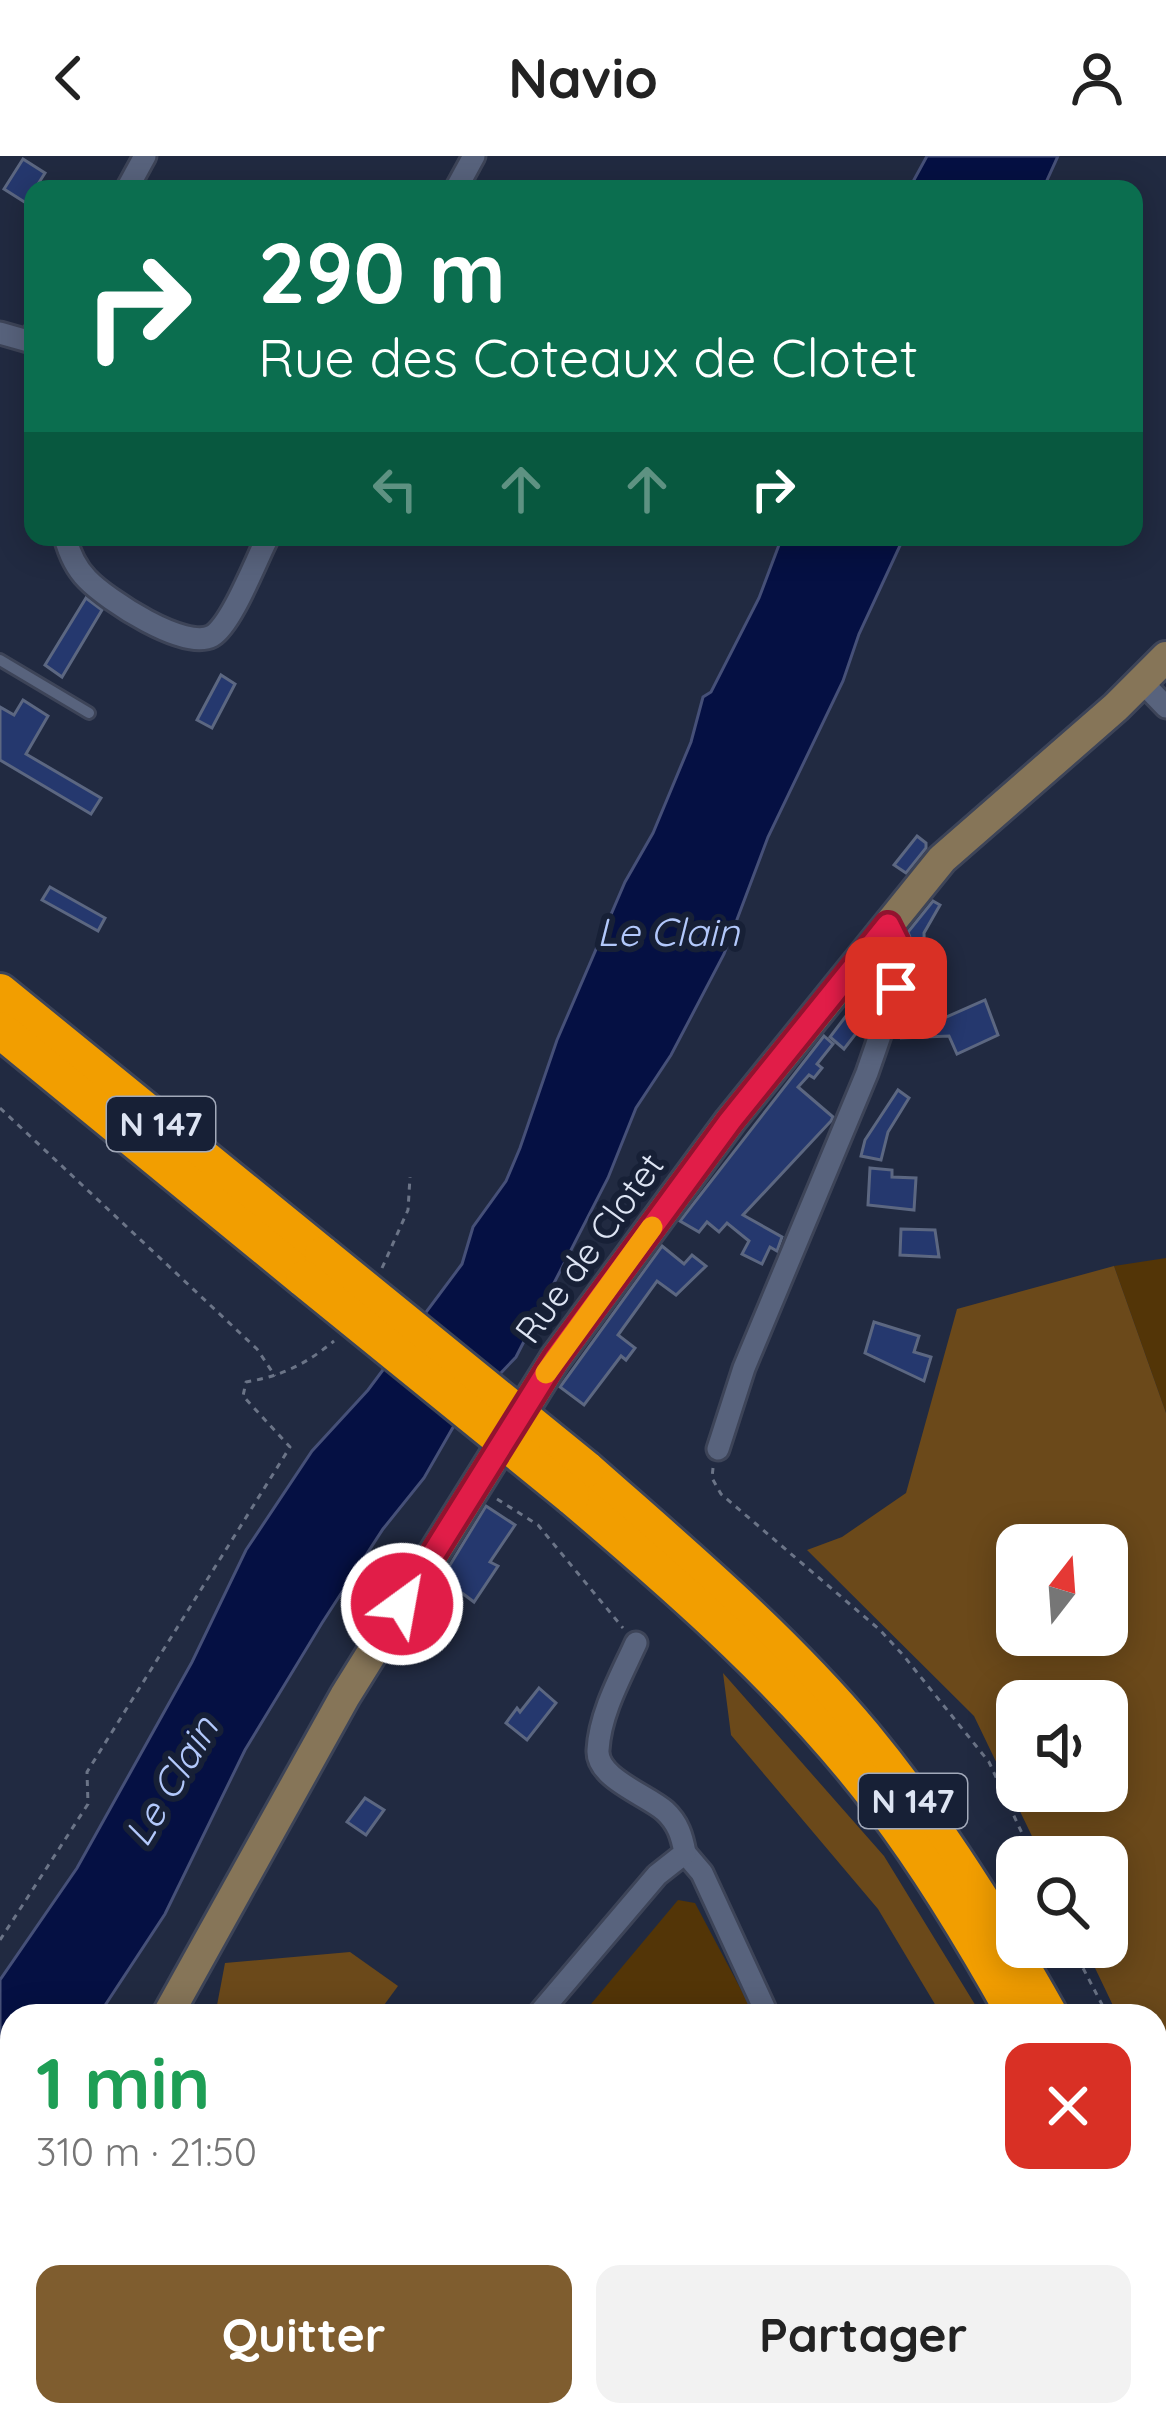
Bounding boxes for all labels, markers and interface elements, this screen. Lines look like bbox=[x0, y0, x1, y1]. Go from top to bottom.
text: Navio bbox=[508, 44, 658, 112]
icon: back bbox=[36, 45, 102, 111]
icon: person bbox=[1064, 45, 1130, 111]
text: 290 m bbox=[258, 219, 506, 324]
icon: right bbox=[60, 228, 216, 384]
text: Rue des Coteaux de Clotet bbox=[258, 323, 918, 391]
icon: left bbox=[362, 456, 428, 522]
icon: ahead bbox=[488, 456, 554, 522]
icon: ahead bbox=[614, 456, 680, 522]
icon: right bbox=[740, 456, 806, 522]
water label: Le Clain bbox=[597, 907, 741, 956]
pin bbox=[845, 937, 947, 1039]
icon: arrive bbox=[863, 955, 929, 1021]
road number: N 147 bbox=[107, 1097, 215, 1151]
street label: Rue de Clotet bbox=[505, 1144, 673, 1352]
north arrow bbox=[996, 1524, 1128, 1656]
map controls bbox=[996, 1524, 1128, 1968]
position arrow bbox=[339, 1541, 465, 1667]
button: sound bbox=[996, 1680, 1128, 1812]
water label: Le Clain bbox=[113, 1706, 229, 1854]
road number: N 147 bbox=[859, 1774, 967, 1828]
button: search bbox=[996, 1836, 1128, 1968]
text: 1 min bbox=[36, 2037, 210, 2127]
button: close bbox=[1005, 2043, 1131, 2169]
text: 310 m · 21:50 bbox=[36, 2127, 257, 2176]
button: Quitter bbox=[36, 2265, 572, 2403]
button: Partager bbox=[596, 2265, 1131, 2403]

